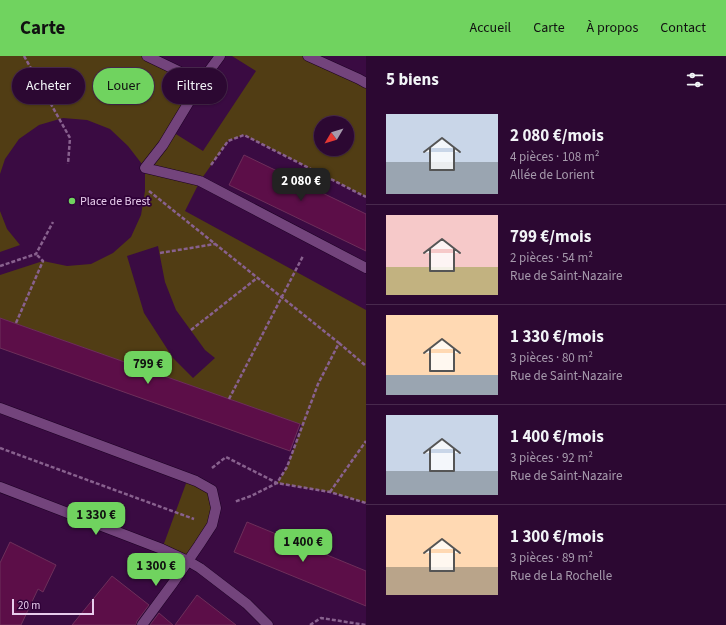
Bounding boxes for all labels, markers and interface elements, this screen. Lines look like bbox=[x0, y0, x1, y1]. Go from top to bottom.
text: Carte bbox=[20, 15, 65, 42]
text: Accueil bbox=[470, 18, 511, 38]
text: Carte bbox=[533, 18, 565, 38]
text: À propos bbox=[587, 18, 638, 38]
text: Contact bbox=[660, 18, 706, 38]
chip: Acheter bbox=[12, 68, 85, 104]
chip: Louer bbox=[93, 68, 154, 104]
chip: Filtres bbox=[162, 68, 227, 104]
text: 5 biens bbox=[386, 68, 439, 92]
icon: filters bbox=[684, 69, 706, 91]
north arrow bbox=[314, 116, 354, 156]
map controls bbox=[314, 116, 354, 156]
text: 2 080 €/mois bbox=[510, 124, 604, 148]
icon: home bbox=[418, 130, 466, 178]
text: 4 pièces · 108 m² bbox=[510, 148, 599, 166]
text: Allée de Lorient bbox=[510, 166, 594, 184]
pin: 2 080 € bbox=[264, 168, 338, 202]
text: 2 080 € bbox=[281, 172, 321, 190]
place label: Place de Brest bbox=[80, 193, 150, 210]
marker: Place de Brest bbox=[67, 196, 77, 206]
text: 799 €/mois bbox=[510, 225, 591, 249]
icon: home bbox=[418, 231, 466, 279]
text: 2 pièces · 54 m² bbox=[510, 249, 593, 267]
text: Rue de Saint-Nazaire bbox=[510, 267, 622, 285]
text: 1 330 €/mois bbox=[510, 325, 604, 349]
icon: home bbox=[418, 331, 466, 379]
text: 3 pièces · 80 m² bbox=[510, 349, 593, 367]
pin: 799 € bbox=[120, 351, 176, 385]
text: 799 € bbox=[133, 355, 163, 373]
text: Rue de Saint-Nazaire bbox=[510, 367, 622, 385]
text: 1 400 €/mois bbox=[510, 425, 604, 449]
icon: home bbox=[418, 431, 466, 479]
text: 3 pièces · 92 m² bbox=[510, 449, 593, 467]
text: Rue de Saint-Nazaire bbox=[510, 467, 622, 485]
pin: 1 330 € bbox=[59, 502, 133, 536]
text: 1 330 € bbox=[76, 506, 116, 524]
text: 1 300 €/mois bbox=[510, 525, 604, 549]
pin: 1 400 € bbox=[266, 529, 340, 563]
icon: home bbox=[418, 531, 466, 579]
text: 1 400 € bbox=[283, 533, 323, 551]
text: 3 pièces · 89 m² bbox=[510, 549, 593, 567]
pin: 1 300 € bbox=[119, 553, 193, 587]
text: 1 300 € bbox=[136, 557, 176, 575]
text: Rue de La Rochelle bbox=[510, 567, 612, 585]
scale bar bbox=[12, 597, 94, 616]
text: 20 m bbox=[18, 598, 40, 613]

